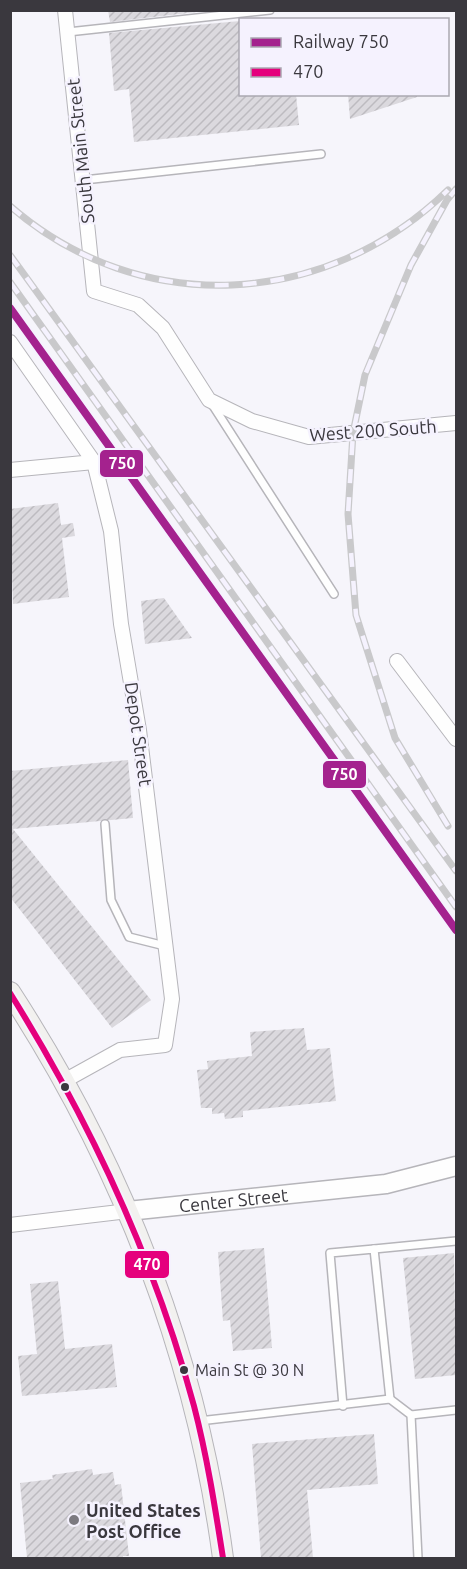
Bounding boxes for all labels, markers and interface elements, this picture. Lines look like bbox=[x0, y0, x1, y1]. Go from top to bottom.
legend bbox=[239, 18, 449, 96]
text: Railway 750 bbox=[293, 31, 389, 51]
text: 470 bbox=[293, 61, 323, 81]
street label: South Main Street bbox=[62, 78, 98, 224]
street label: West 200 South bbox=[309, 416, 437, 444]
line badge: 750 bbox=[99, 449, 144, 478]
text: 750 bbox=[108, 454, 136, 472]
street label: Depot Street bbox=[122, 681, 156, 787]
line badge: 750 bbox=[322, 760, 367, 789]
text: 750 bbox=[330, 765, 358, 783]
unlabelled marker bbox=[59, 1081, 71, 1093]
street label: Center Street bbox=[178, 1184, 289, 1216]
line badge: 470 bbox=[124, 1250, 170, 1279]
text: 470 bbox=[133, 1255, 161, 1273]
place label: Main St @ 30 N bbox=[195, 1361, 304, 1379]
marker: Main St @ 30 N bbox=[178, 1364, 190, 1376]
place label: United States Post Office bbox=[86, 1500, 201, 1541]
marker: United States Post Office bbox=[67, 1513, 81, 1527]

